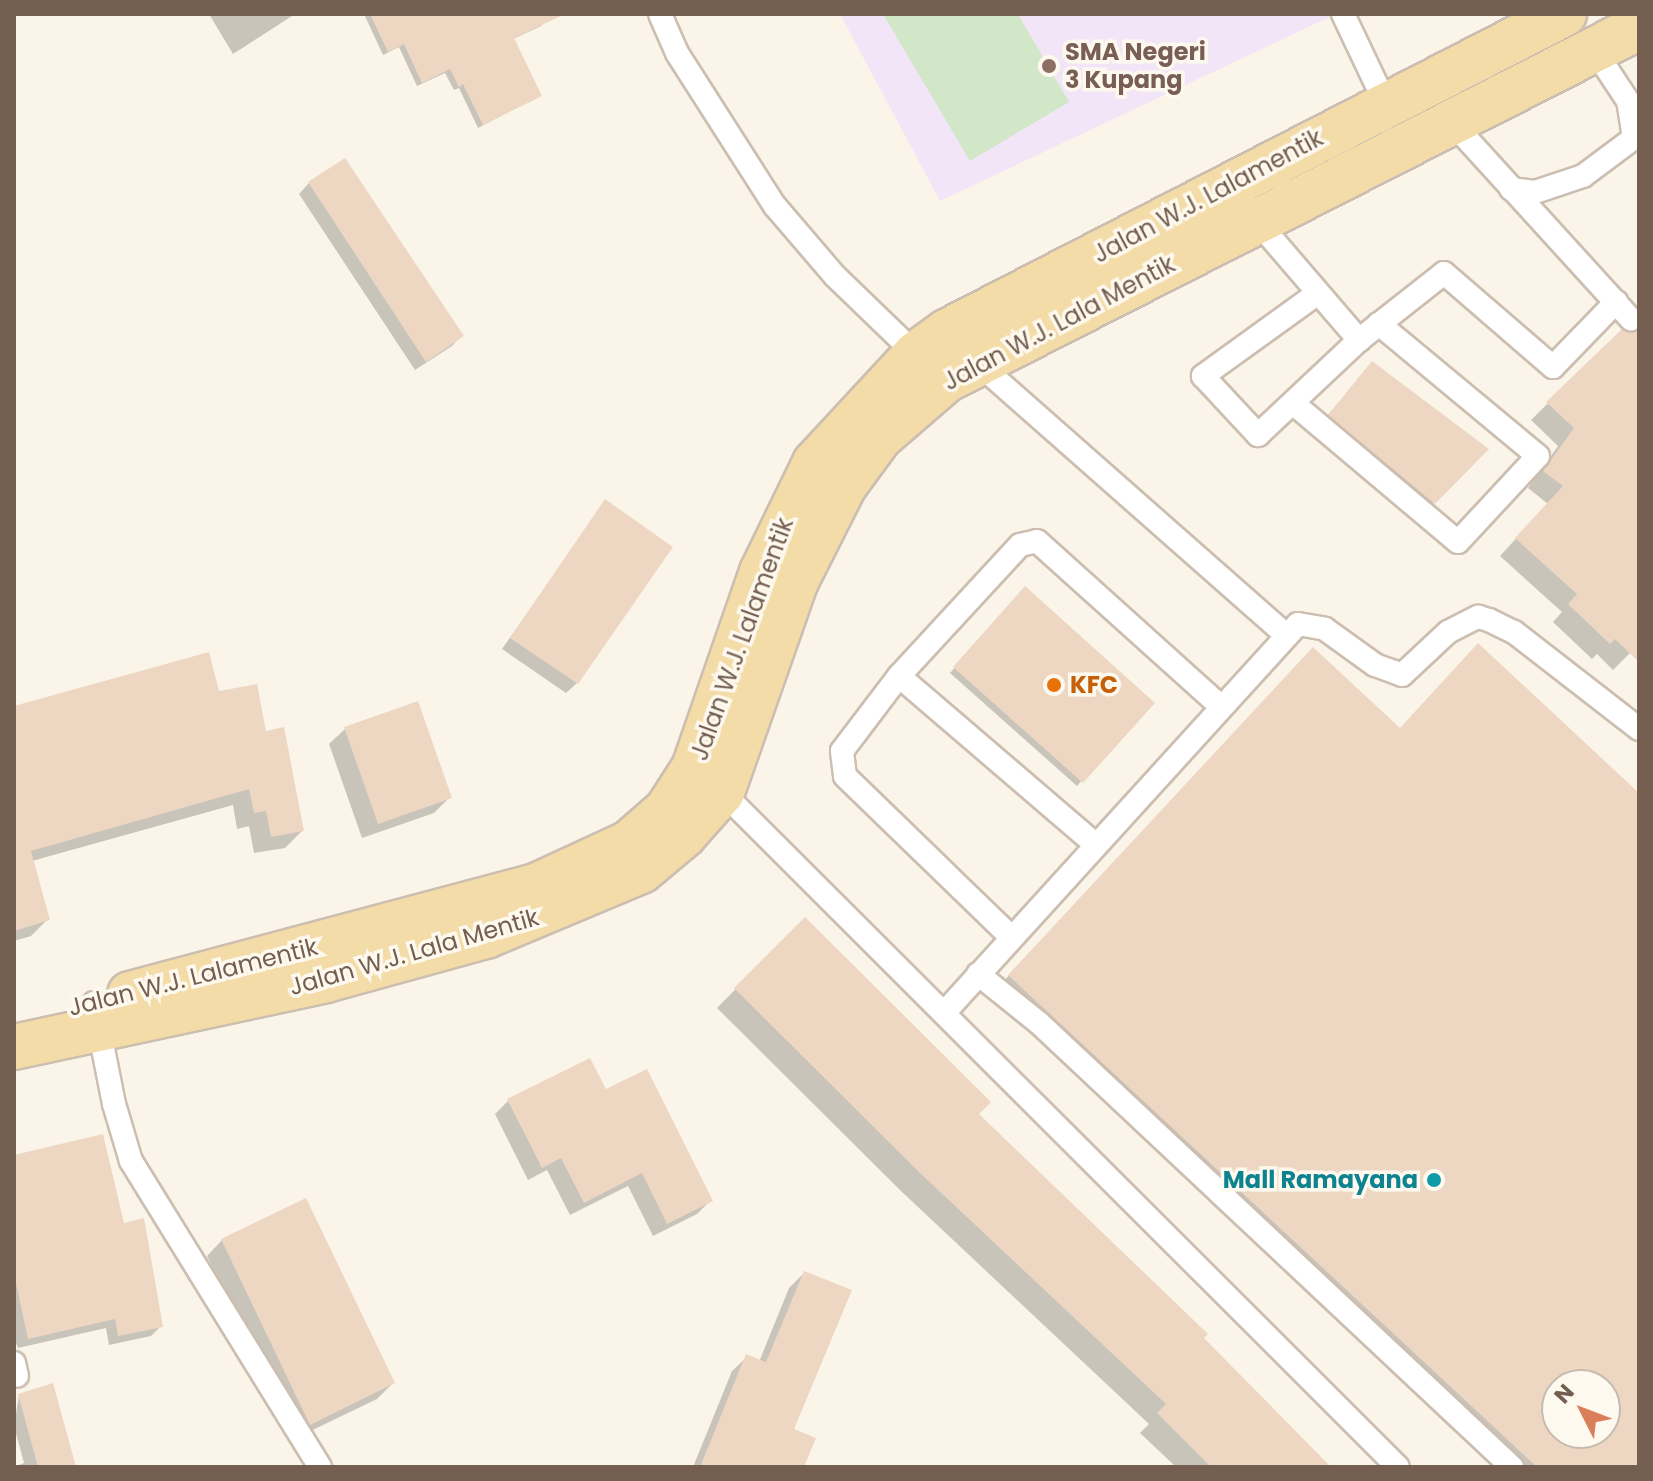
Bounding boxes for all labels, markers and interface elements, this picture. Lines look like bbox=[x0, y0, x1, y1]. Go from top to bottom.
place label: SMA Negeri 3 Kupang bbox=[1065, 38, 1206, 94]
marker: SMA Negeri 3 Kupang bbox=[1040, 57, 1058, 75]
street label: Jalan W.J. Lalamentik bbox=[1088, 123, 1328, 269]
street label: Jalan W.J. Lala Mentik bbox=[938, 250, 1180, 396]
street label: Jalan W.J. Lalamentik bbox=[685, 514, 799, 764]
place label: KFC bbox=[1070, 671, 1118, 699]
marker: KFC bbox=[1045, 676, 1063, 694]
street label: Jalan W.J. Lala Mentik bbox=[286, 903, 542, 1001]
street label: Jalan W.J. Lalamentik bbox=[65, 932, 321, 1022]
place label: Mall Ramayana bbox=[1223, 1166, 1418, 1194]
marker: Mall Ramayana bbox=[1425, 1171, 1443, 1189]
north arrow bbox=[1541, 1369, 1621, 1449]
text: N bbox=[1547, 1377, 1581, 1410]

